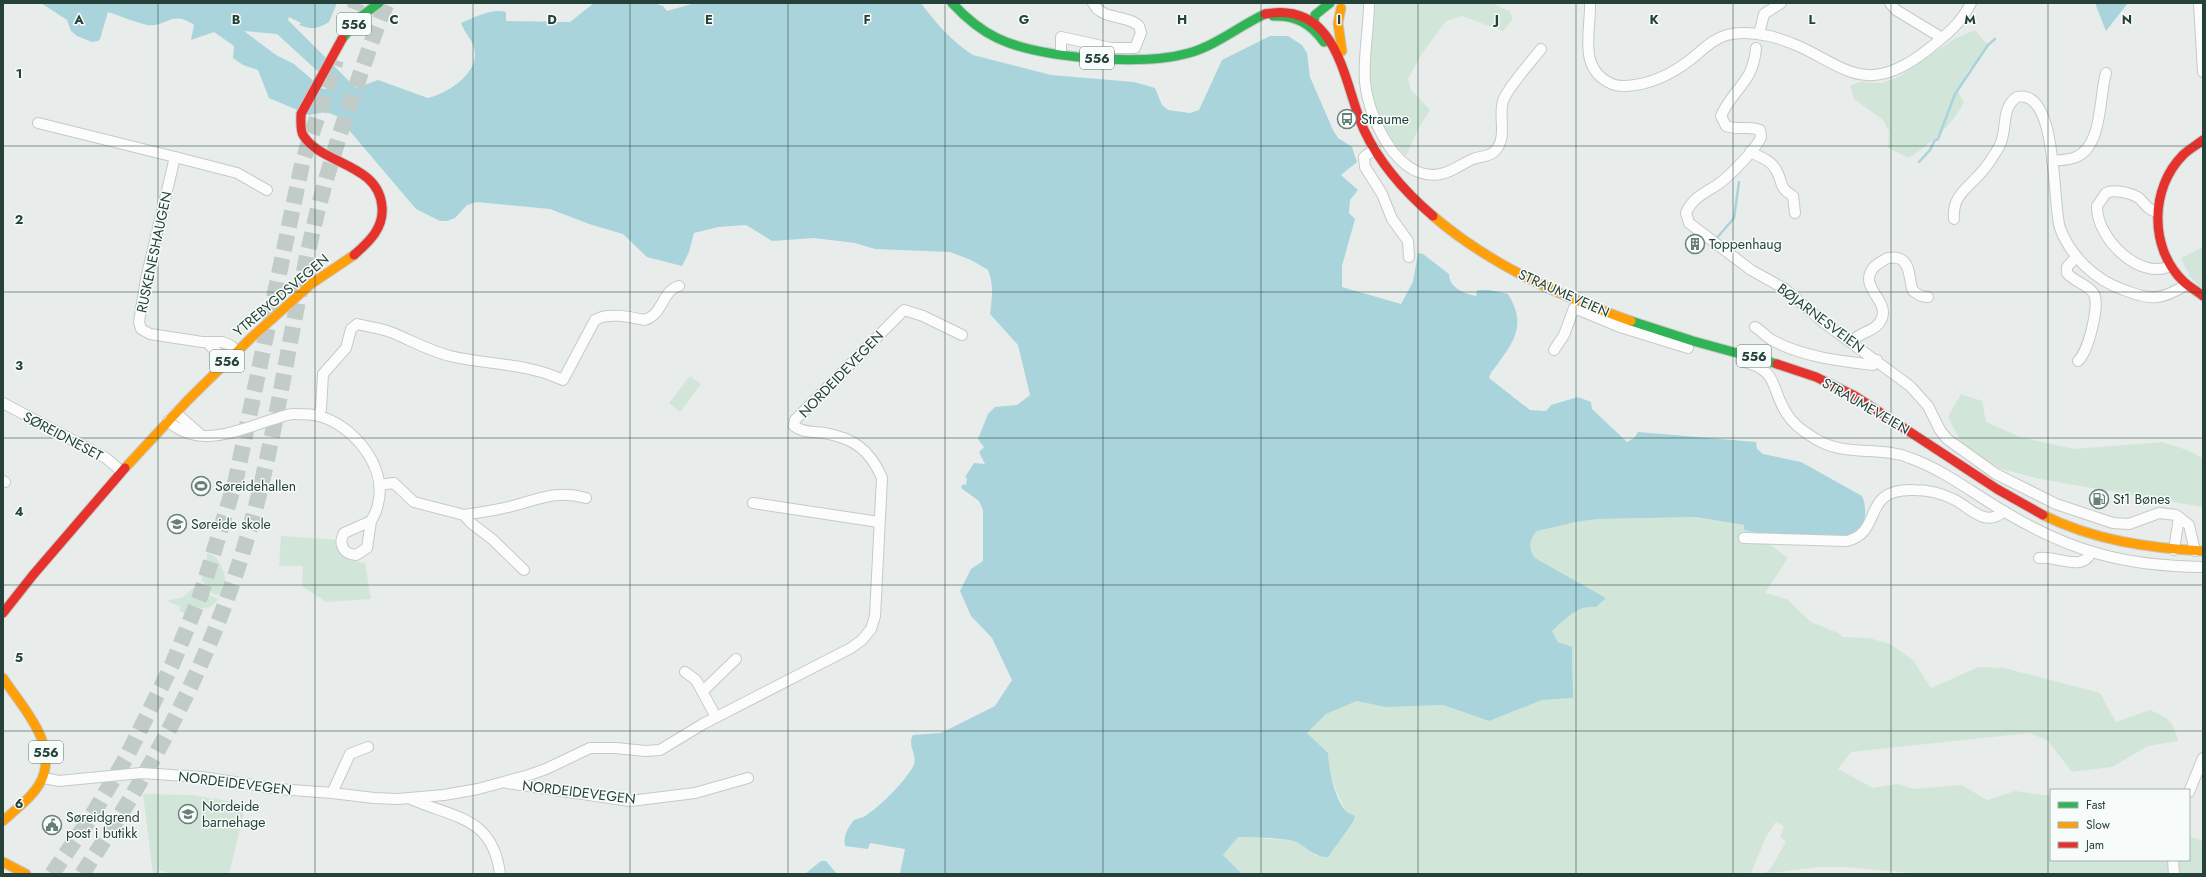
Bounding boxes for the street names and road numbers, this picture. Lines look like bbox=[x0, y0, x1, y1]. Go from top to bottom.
road number: 556 bbox=[337, 13, 371, 35]
road number: 556 bbox=[1080, 47, 1114, 69]
street label: RUSKENESHAUGEN bbox=[131, 190, 177, 314]
street label: YTREBYGDSVEGEN bbox=[229, 249, 333, 341]
street label: STRAUMEVEIEN bbox=[1515, 264, 1613, 322]
street label: BØJARNESVEIEN bbox=[1773, 279, 1869, 357]
street label: NORDEIDEVEGEN bbox=[794, 326, 888, 422]
road number: 556 bbox=[1737, 345, 1771, 367]
road number: 556 bbox=[210, 350, 244, 372]
street label: STRAUMEVEIEN bbox=[1819, 373, 1913, 439]
street label: SØREIDNESET bbox=[20, 407, 107, 466]
road number: 556 bbox=[29, 741, 63, 763]
street label: NORDEIDEVEGEN bbox=[177, 766, 293, 800]
street label: NORDEIDEVEGEN bbox=[521, 775, 637, 809]

